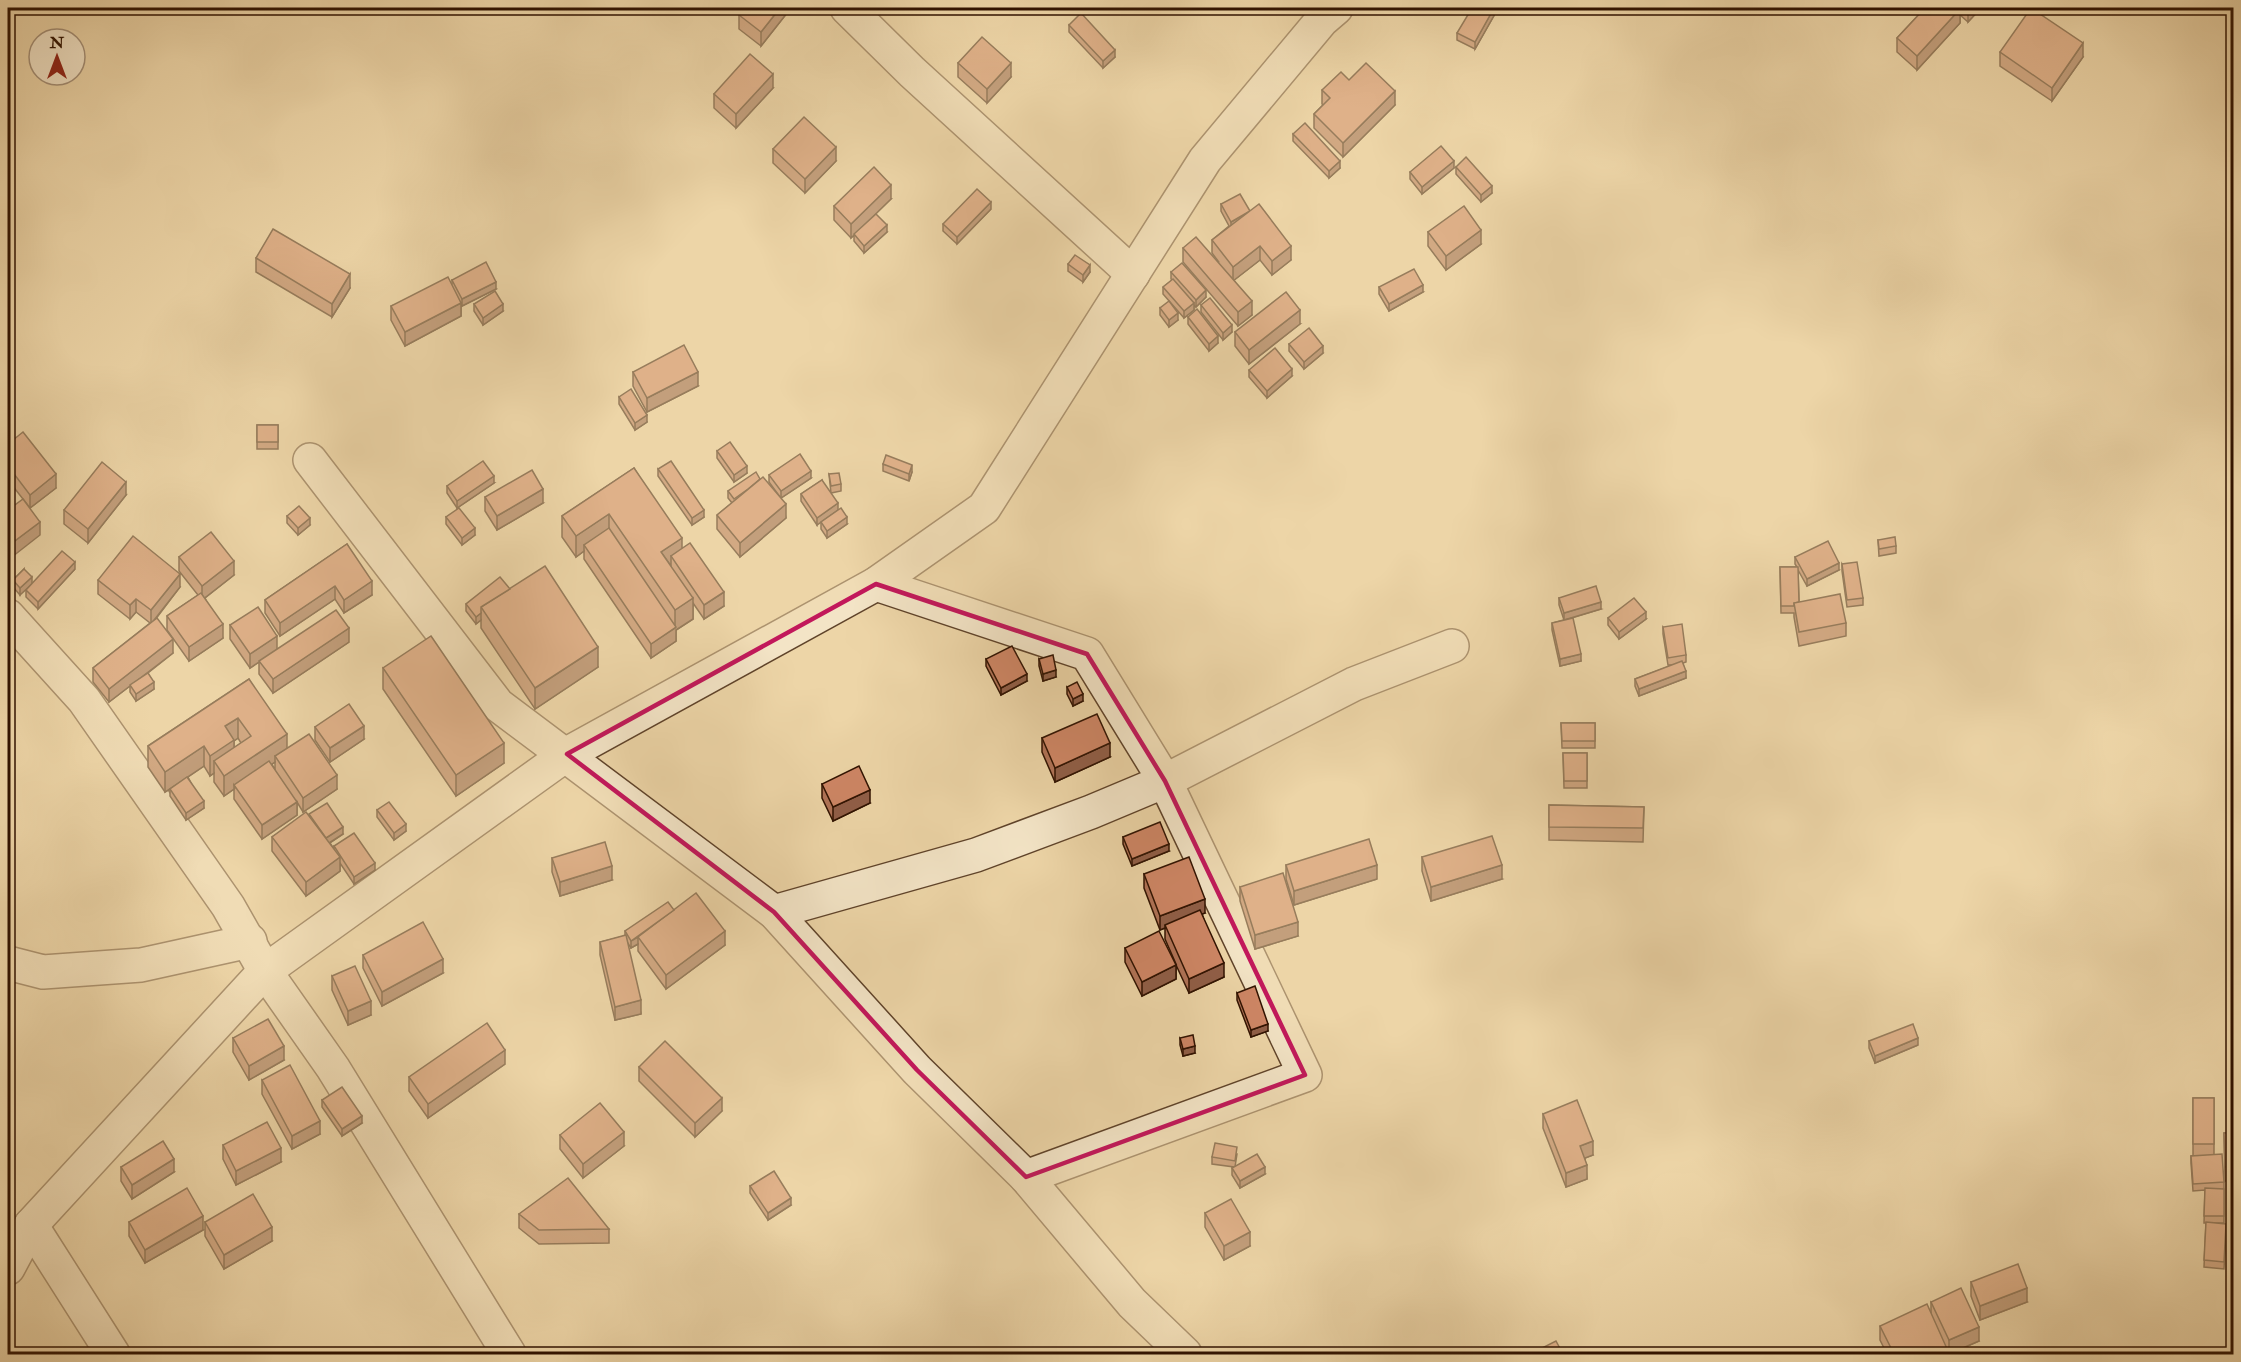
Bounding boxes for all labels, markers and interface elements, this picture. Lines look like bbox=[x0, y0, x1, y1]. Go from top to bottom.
north arrow bbox=[27, 27, 87, 87]
text: N bbox=[49, 33, 65, 53]

